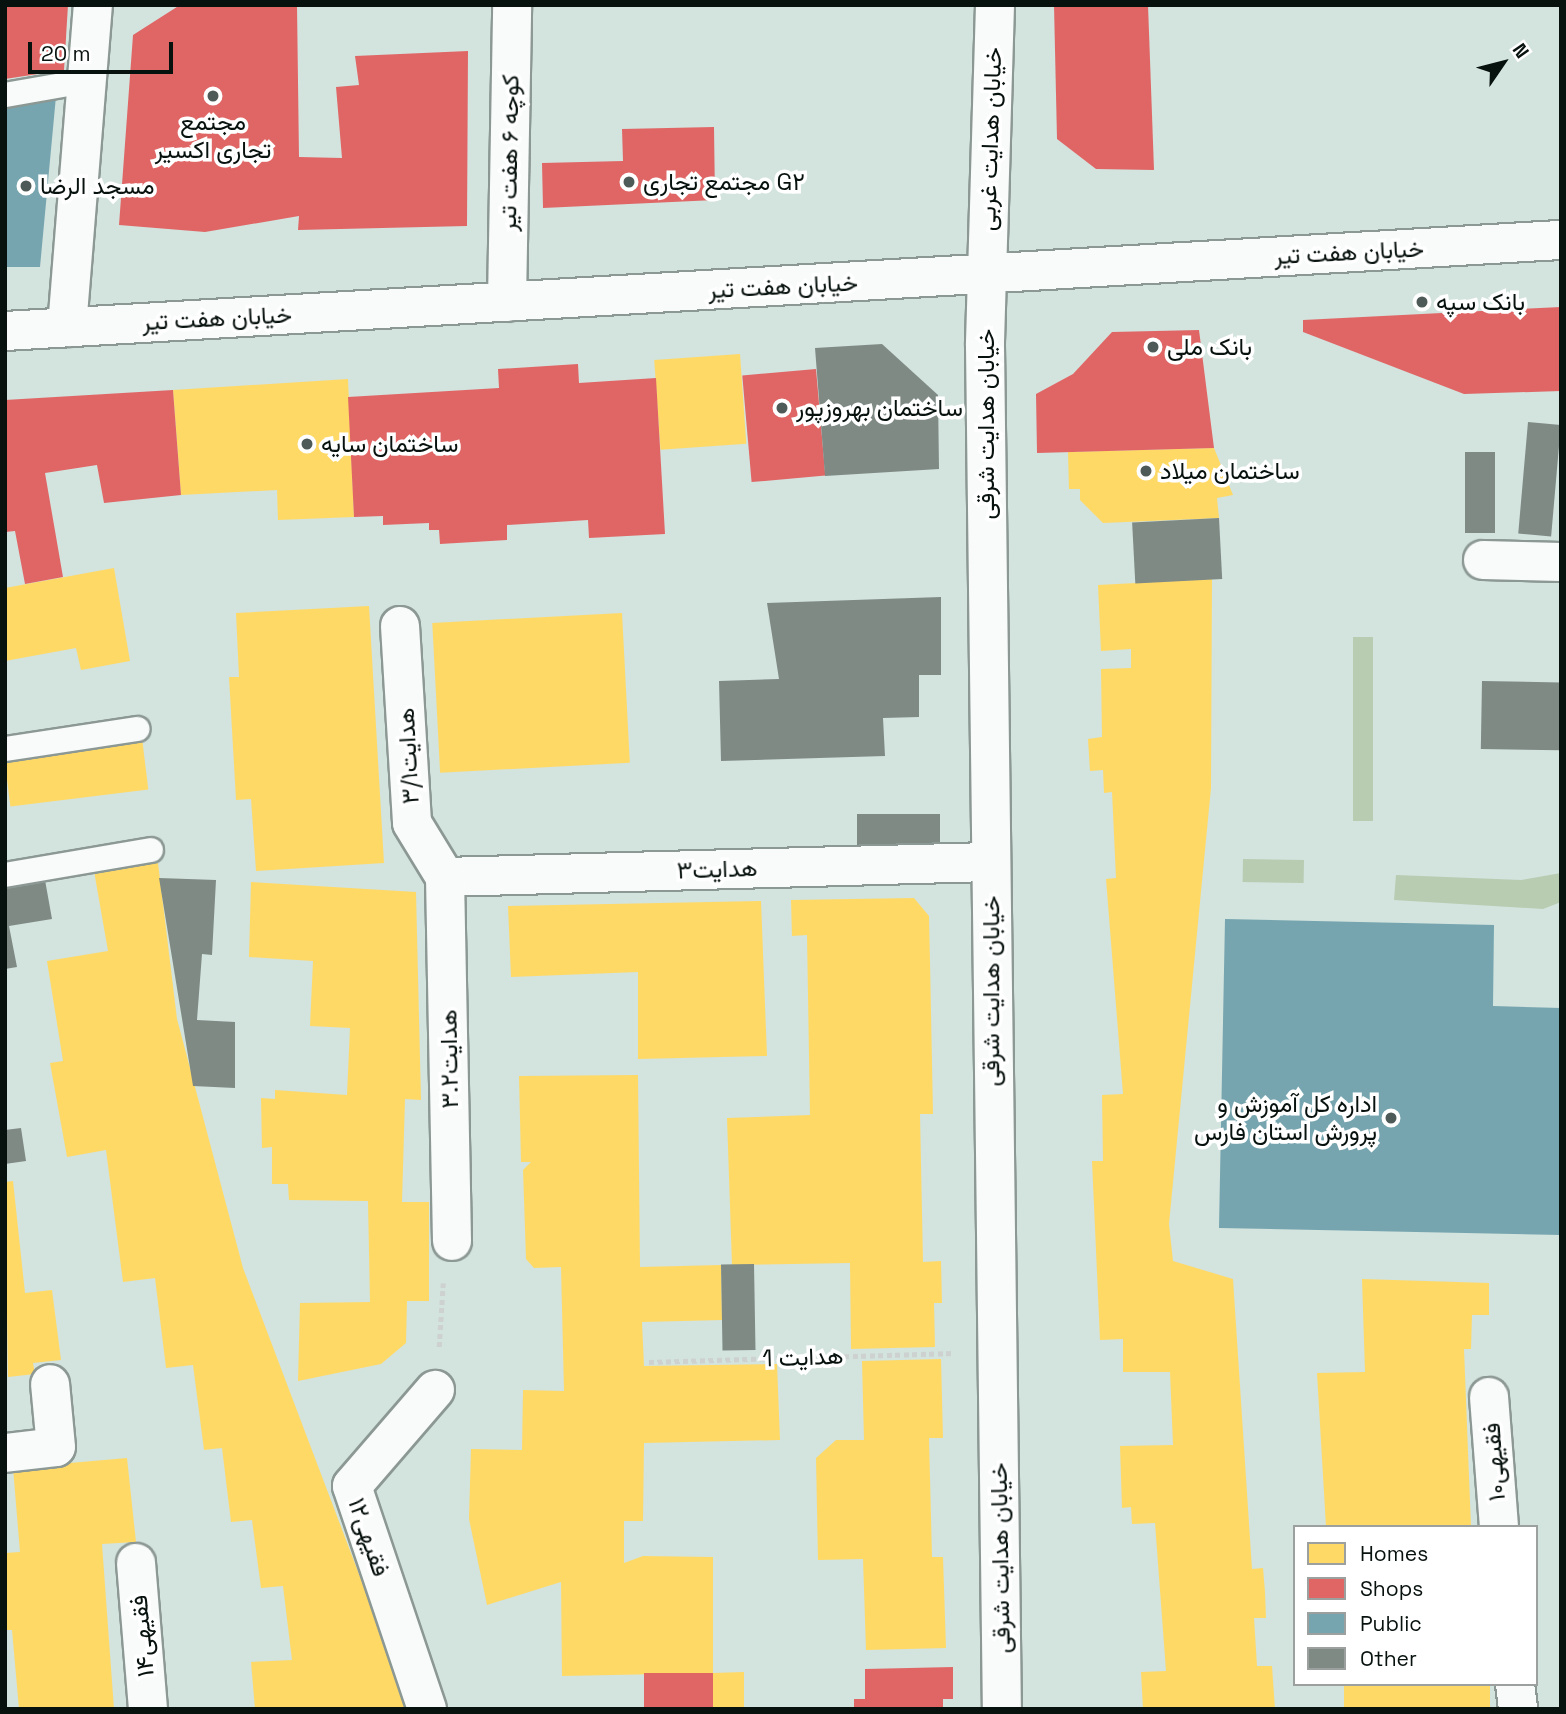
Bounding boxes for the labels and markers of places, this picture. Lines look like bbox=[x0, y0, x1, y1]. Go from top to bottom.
marker: مجتمع تجاری اکسیر bbox=[205, 88, 221, 104]
place label: مجتمع تجاری اکسیر bbox=[155, 108, 271, 164]
place label: مجتمع تجاری G۲ bbox=[643, 168, 805, 196]
place label: مسجد الرضا bbox=[40, 172, 155, 200]
marker: مجتمع تجاری G۲ bbox=[621, 174, 637, 190]
marker: مسجد الرضا bbox=[18, 178, 34, 194]
place label: بانک سپه bbox=[1436, 288, 1525, 316]
marker: بانک سپه bbox=[1414, 294, 1430, 310]
place label: بانک ملی bbox=[1167, 333, 1252, 361]
marker: بانک ملی bbox=[1145, 339, 1161, 355]
place label: ساختمان بهروزپور bbox=[796, 394, 963, 422]
marker: ساختمان بهروزپور bbox=[774, 400, 790, 416]
place label: ساختمان سایه bbox=[321, 430, 458, 458]
marker: ساختمان سایه bbox=[299, 436, 315, 452]
place label: ساختمان میلاد bbox=[1160, 457, 1300, 485]
marker: ساختمان میلاد bbox=[1138, 463, 1154, 479]
place label: اداره کل آموزش و پرورش استان فارس bbox=[1194, 1090, 1377, 1146]
marker: اداره کل آموزش و پرورش استان فارس bbox=[1383, 1110, 1399, 1126]

